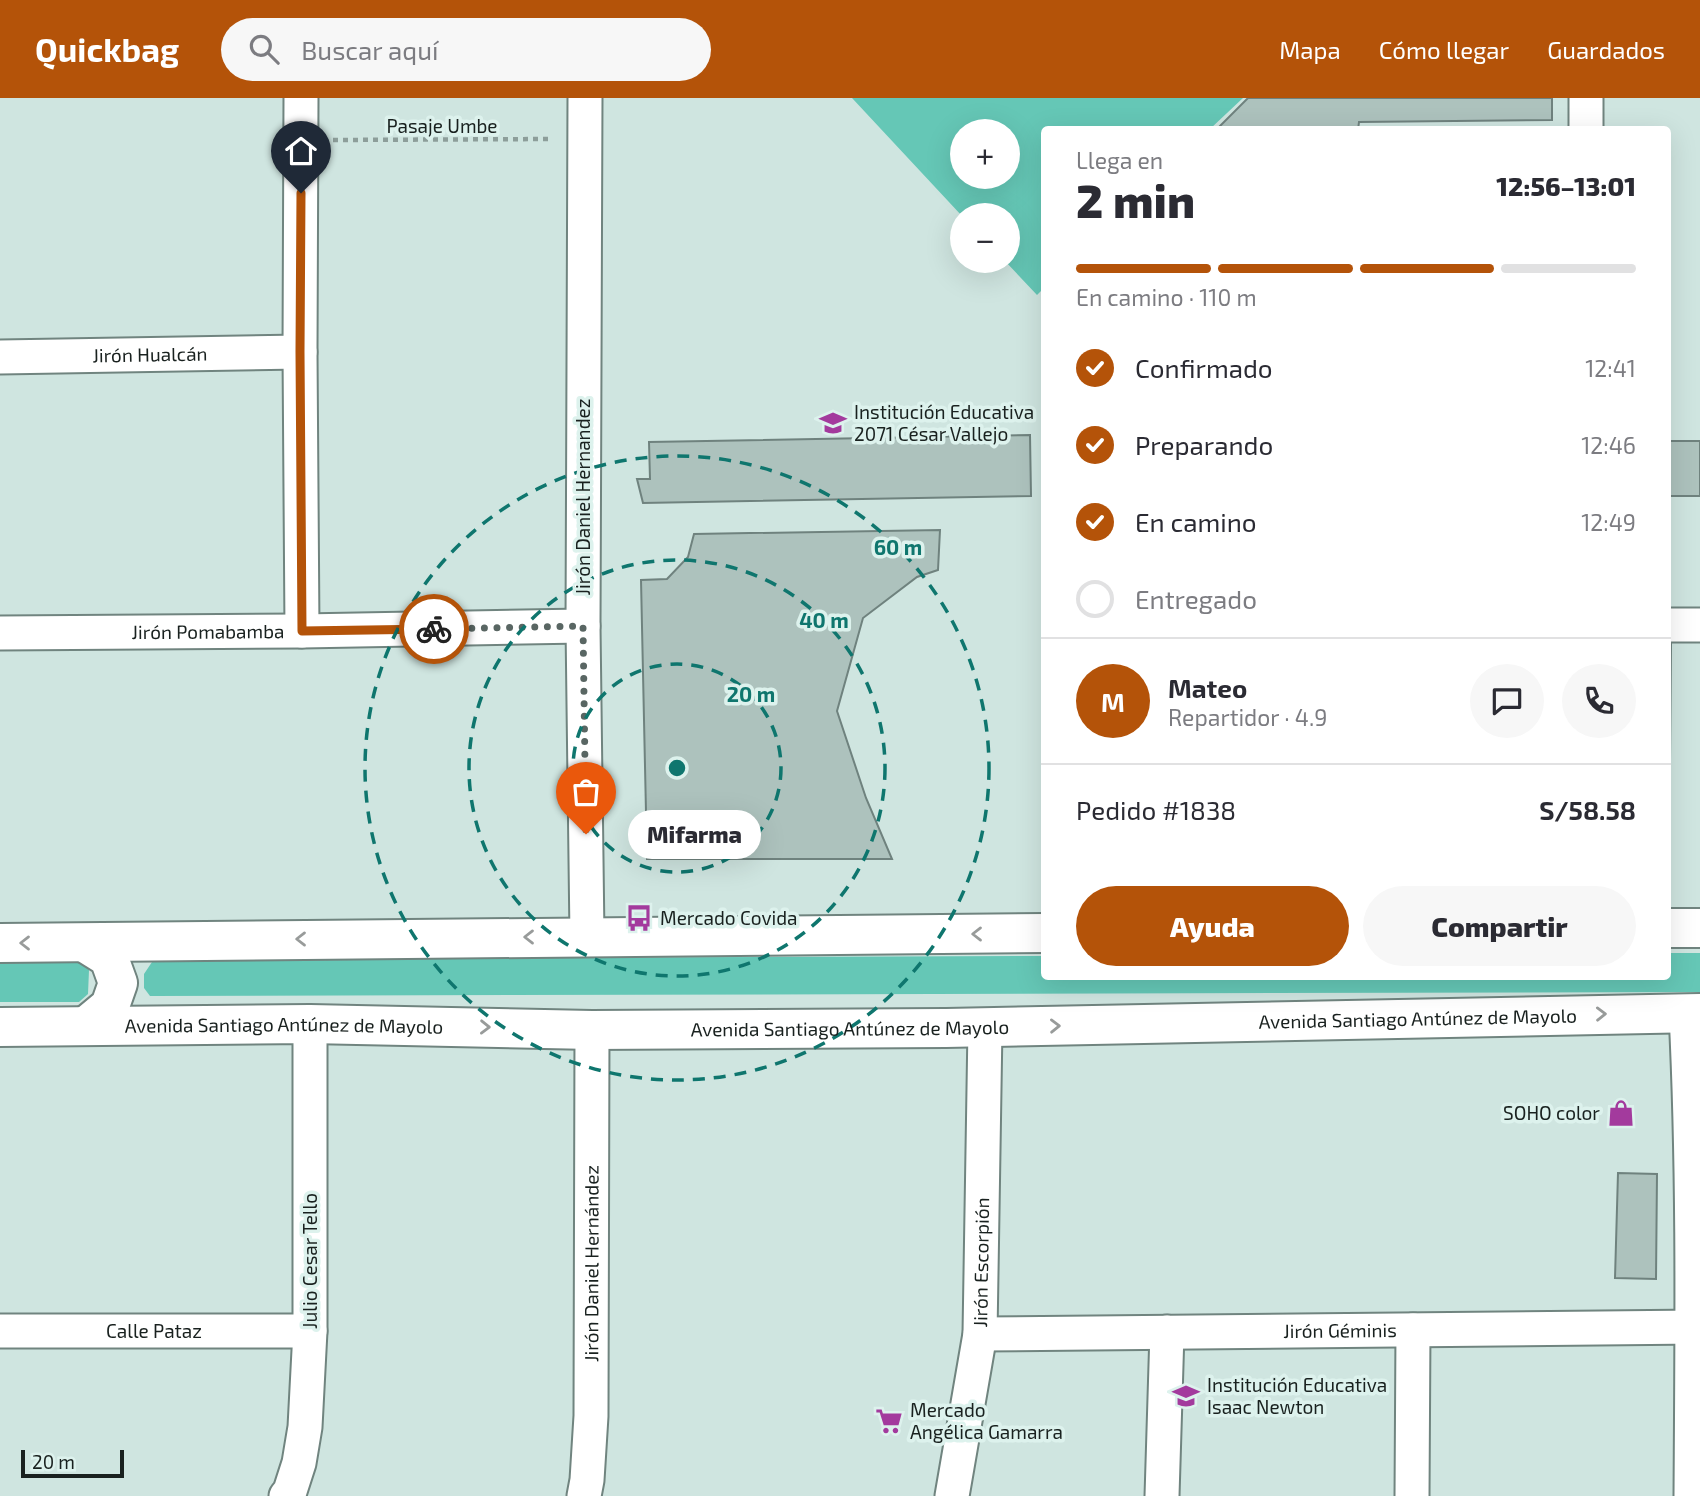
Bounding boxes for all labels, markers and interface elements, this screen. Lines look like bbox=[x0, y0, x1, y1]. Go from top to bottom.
search box bbox=[221, 18, 711, 81]
text: Quickbag bbox=[35, 29, 179, 69]
icon: search bbox=[245, 30, 283, 68]
text: Buscar aquí bbox=[301, 34, 438, 65]
text: Mapa bbox=[1279, 35, 1341, 64]
text: Cómo llegar bbox=[1379, 35, 1509, 64]
text: Guardados bbox=[1547, 35, 1665, 64]
street label: Pasaje Umbe bbox=[386, 114, 498, 137]
map controls bbox=[950, 119, 1020, 273]
button: + bbox=[950, 119, 1020, 189]
pin bbox=[271, 121, 331, 193]
icon: home bbox=[282, 132, 320, 170]
text: Llega en bbox=[1076, 146, 1163, 174]
text: 12:56–13:01 bbox=[1496, 170, 1636, 201]
text: 2 min bbox=[1076, 172, 1195, 227]
button: − bbox=[950, 203, 1020, 273]
text: En camino · 110 m bbox=[1076, 283, 1257, 311]
street label: Jirón Hualcán bbox=[92, 342, 208, 366]
icon: check bbox=[1076, 349, 1114, 387]
text: Confirmado bbox=[1135, 352, 1273, 383]
text: 12:41 bbox=[1585, 354, 1636, 382]
street label: Jirón Daniel Hernandez bbox=[571, 399, 594, 595]
place label: Institución Educativa 2071 César Vallejo bbox=[854, 400, 1034, 445]
school or university icon: Institución Educativa 2071 César Vallejo bbox=[818, 408, 848, 438]
icon: check bbox=[1076, 426, 1114, 464]
text: Preparando bbox=[1135, 429, 1273, 460]
text: 12:46 bbox=[1581, 431, 1636, 459]
icon: check bbox=[1076, 503, 1114, 541]
text: En camino bbox=[1135, 506, 1257, 537]
text: 12:49 bbox=[1581, 508, 1636, 536]
text: 60 m bbox=[874, 534, 922, 559]
text: Entregado bbox=[1135, 583, 1257, 614]
courier bbox=[399, 594, 469, 664]
text: 40 m bbox=[799, 607, 849, 632]
icon: bike bbox=[415, 610, 453, 648]
street label: Jirón Pomabamba bbox=[131, 619, 285, 643]
button: chat bbox=[1470, 664, 1544, 738]
button: phone bbox=[1562, 664, 1636, 738]
text: Mateo bbox=[1168, 672, 1247, 703]
text: 20 m bbox=[727, 681, 775, 706]
text: M bbox=[1101, 686, 1125, 717]
text: Repartidor · 4.9 bbox=[1168, 703, 1327, 731]
centre of rings bbox=[665, 756, 689, 780]
pin bbox=[556, 762, 616, 834]
icon: bag bbox=[567, 773, 605, 811]
text: Pedido #1838 bbox=[1076, 794, 1236, 825]
text: S/58.58 bbox=[1539, 794, 1636, 825]
callout: Mifarma bbox=[628, 810, 761, 858]
text: Mifarma bbox=[647, 820, 742, 848]
button: Ayuda bbox=[1076, 886, 1349, 966]
button: Compartir bbox=[1363, 886, 1636, 966]
bus stop icon: Mercado Covida bbox=[624, 903, 654, 933]
place label: Mercado Covida bbox=[660, 906, 798, 929]
one-way arrow bbox=[971, 926, 981, 942]
one-way arrow bbox=[523, 929, 533, 945]
one-way arrow bbox=[295, 931, 306, 947]
one-way arrow bbox=[19, 935, 29, 951]
street label: Avenida Santiago Antúnez de Mayolo bbox=[1258, 1003, 1577, 1033]
one-way arrow bbox=[1596, 1007, 1607, 1022]
street label: Avenida Santiago Antúnez de Mayolo bbox=[125, 1012, 443, 1038]
street label: Avenida Santiago Antúnez de Mayolo bbox=[691, 1015, 1009, 1040]
one-way arrow bbox=[1050, 1018, 1061, 1034]
one-way arrow bbox=[479, 1020, 490, 1035]
shop icon: SOHO color bbox=[1606, 1098, 1636, 1128]
place label: SOHO color bbox=[1503, 1101, 1600, 1124]
street label: Jirón Daniel Hernández bbox=[579, 1165, 603, 1362]
street label: Julio Cesar Tello bbox=[298, 1193, 321, 1329]
street label: Jirón Escorpión bbox=[968, 1197, 993, 1328]
street label: Jirón Géminis bbox=[1283, 1318, 1397, 1342]
street label: Calle Pataz bbox=[106, 1319, 202, 1342]
place label: Institución Educativa Isaac Newton bbox=[1207, 1373, 1387, 1418]
school or university icon: Institución Educativa Isaac Newton bbox=[1171, 1381, 1201, 1411]
place label: Mercado Angélica Gamarra bbox=[910, 1398, 1063, 1443]
supermarket icon: Mercado Angélica Gamarra bbox=[874, 1406, 904, 1436]
scale bar bbox=[21, 1447, 124, 1479]
text: 20 m bbox=[32, 1450, 75, 1473]

